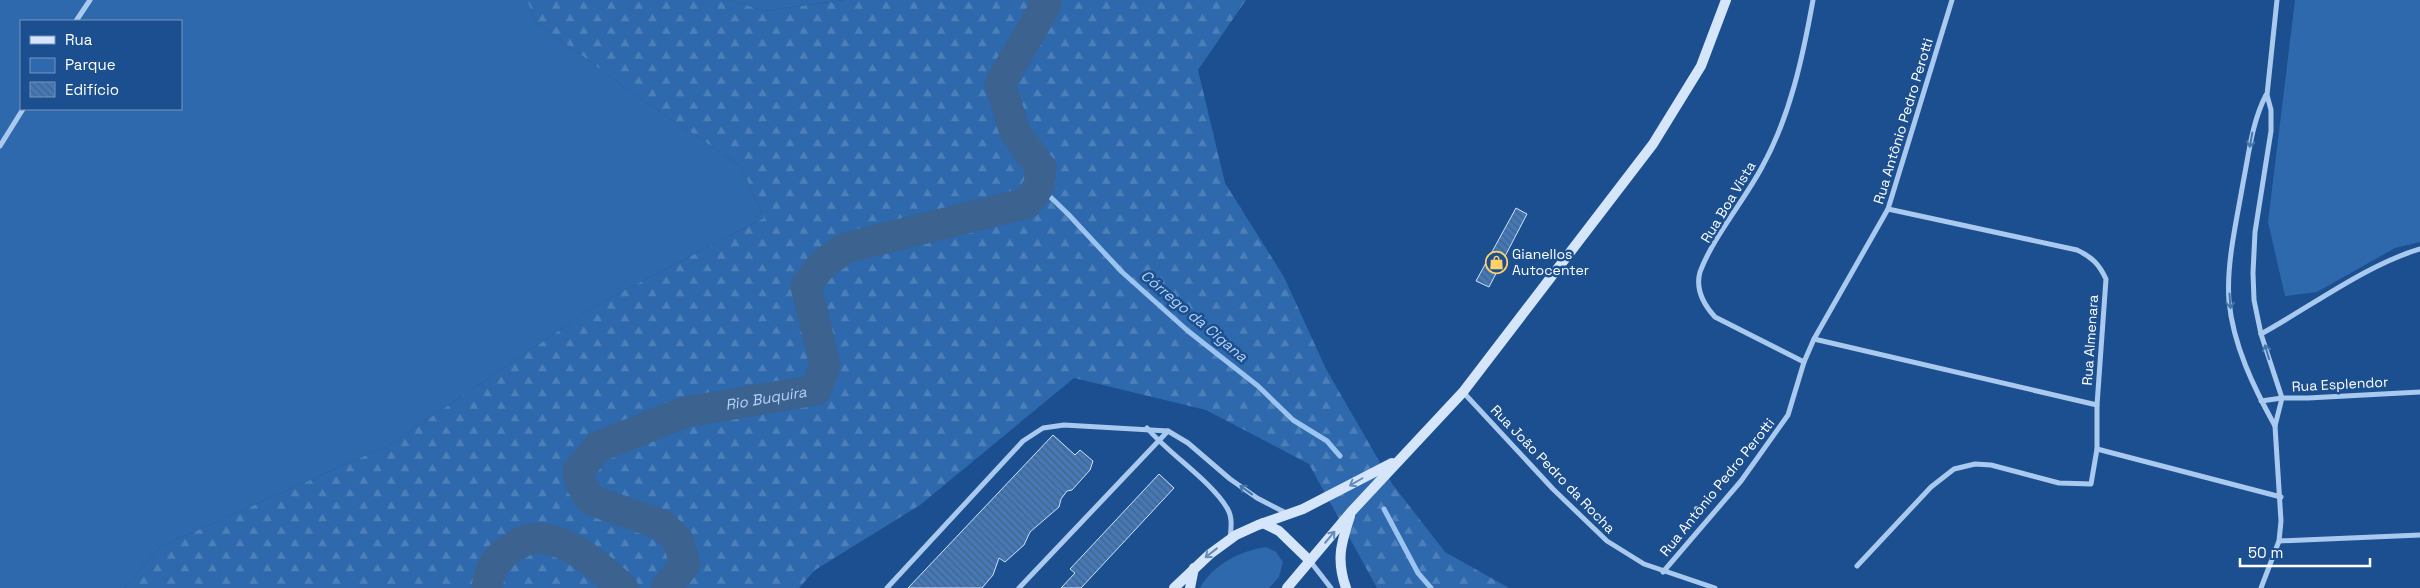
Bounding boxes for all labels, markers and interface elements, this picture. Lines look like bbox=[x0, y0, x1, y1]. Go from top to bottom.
legend bbox=[20, 20, 182, 110]
text: Rua bbox=[65, 30, 93, 49]
street label: Rua Antônio Pedro Perotti bbox=[1869, 36, 1937, 206]
text: Parque bbox=[65, 55, 116, 74]
text: Edifício bbox=[65, 80, 119, 99]
one-way arrow bbox=[2246, 132, 2255, 148]
street label: Rua Boa Vista bbox=[1697, 158, 1759, 246]
place label: Gianellos Autocenter bbox=[1512, 245, 1589, 279]
shop icon: Gianellos Autocenter bbox=[1484, 250, 1508, 274]
water label: Córrego da Cigana bbox=[1137, 266, 1252, 366]
one-way arrow bbox=[2225, 293, 2234, 309]
street label: Rua Almenara bbox=[2078, 294, 2102, 386]
one-way arrow bbox=[2261, 344, 2271, 360]
street label: Rua Esplendor bbox=[2291, 372, 2389, 396]
water label: Rio Buquira bbox=[724, 382, 808, 414]
street label: Rua João Pedro da Rocha bbox=[1487, 401, 1619, 537]
street label: Rua Antônio Pedro Perotti bbox=[1656, 414, 1778, 560]
one-way arrow bbox=[1349, 477, 1364, 487]
one-way arrow bbox=[1240, 485, 1253, 496]
one-way arrow bbox=[1324, 531, 1335, 544]
scale bar bbox=[2240, 536, 2370, 568]
text: 50 m bbox=[2248, 543, 2283, 562]
one-way arrow bbox=[1205, 548, 1218, 559]

